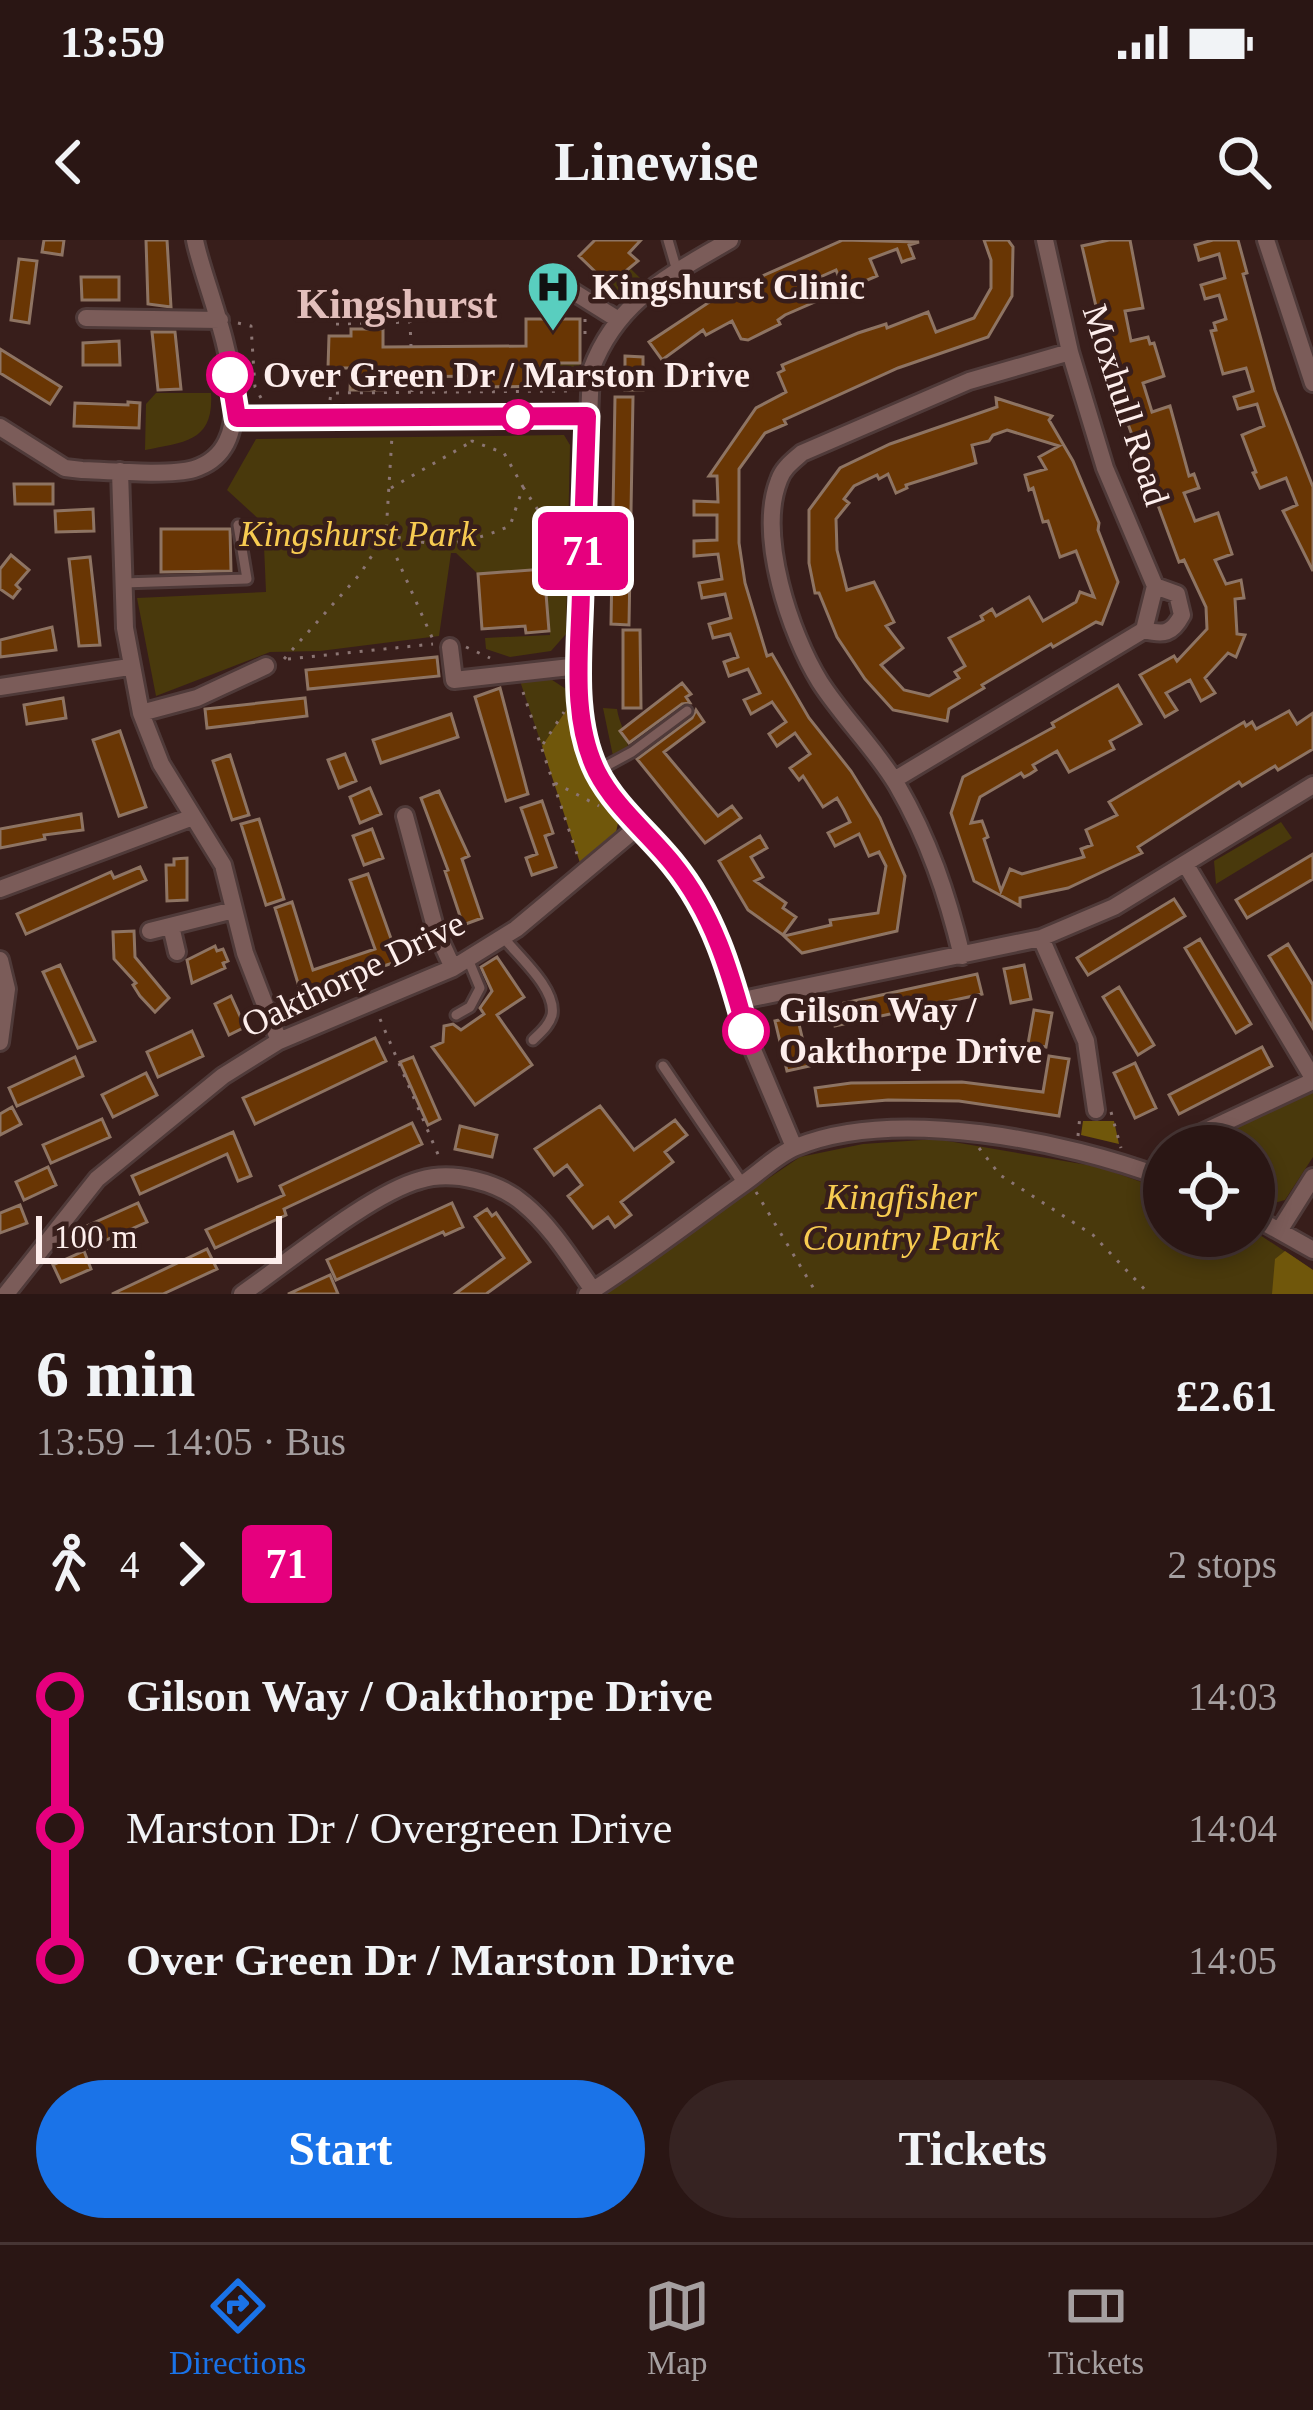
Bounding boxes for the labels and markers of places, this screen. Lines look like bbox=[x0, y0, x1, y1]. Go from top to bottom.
hospital icon: Kingshurst Clinic bbox=[525, 259, 581, 333]
place label: Kingshurst Clinic bbox=[592, 267, 865, 307]
marker: Over Green Dr / Marston Drive bbox=[208, 353, 252, 397]
place label: Over Green Dr / Marston Drive bbox=[263, 355, 750, 395]
unlabelled marker bbox=[502, 401, 534, 433]
place label: Gilson Way / Oakthorpe Drive bbox=[779, 990, 1042, 1071]
marker: Gilson Way / Oakthorpe Drive bbox=[724, 1009, 768, 1053]

